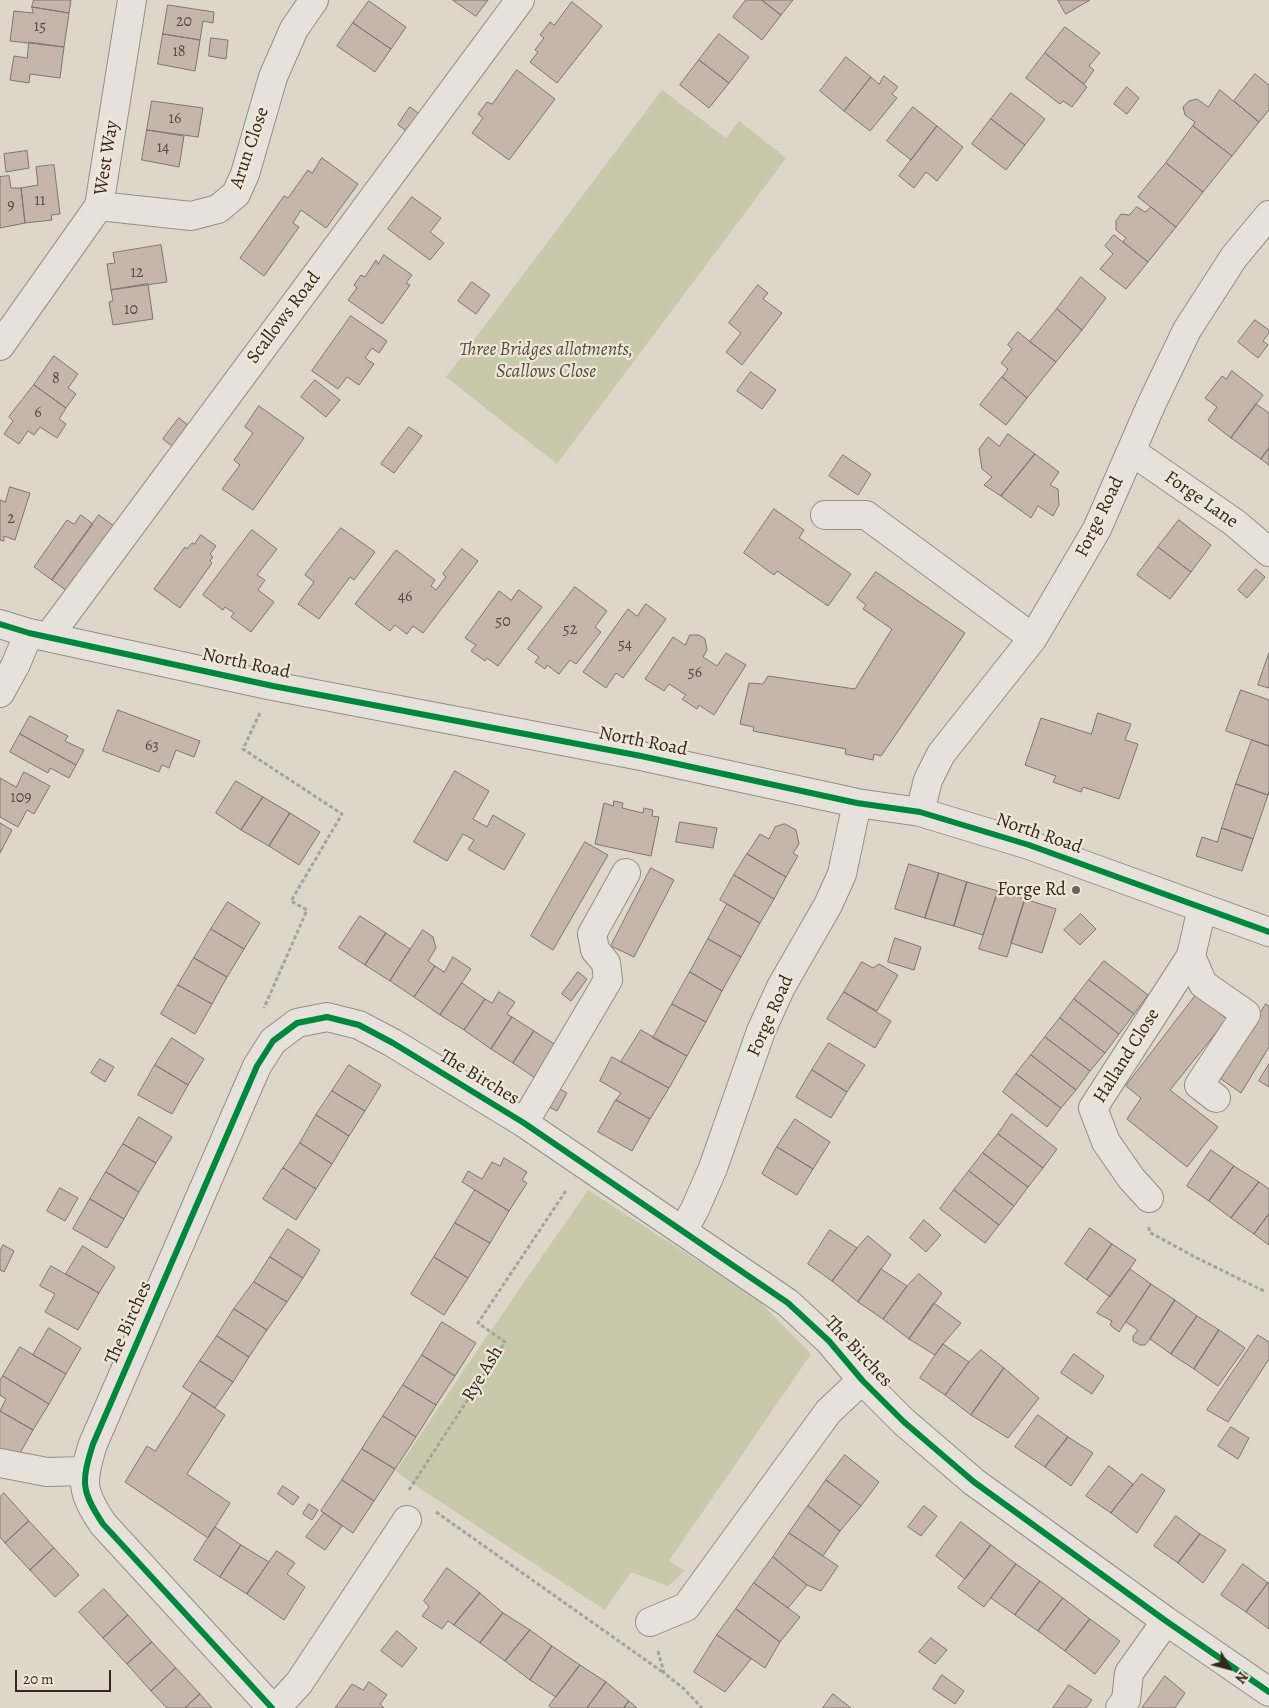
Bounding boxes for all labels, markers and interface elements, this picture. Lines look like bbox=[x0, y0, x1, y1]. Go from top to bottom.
house number: 20 bbox=[176, 12, 192, 32]
house number: 15 bbox=[34, 17, 46, 37]
house number: 18 bbox=[172, 42, 186, 62]
street label: Arun Close bbox=[225, 104, 275, 192]
house number: 16 bbox=[169, 109, 181, 129]
street label: West Way bbox=[90, 119, 124, 197]
house number: 14 bbox=[157, 138, 169, 158]
house number: 11 bbox=[35, 191, 45, 211]
house number: 9 bbox=[7, 196, 15, 216]
house number: 12 bbox=[130, 263, 144, 283]
street label: Scallows Road bbox=[242, 268, 326, 368]
house number: 10 bbox=[124, 300, 138, 320]
park label: Three Bridges allotments, Scallows Close bbox=[459, 339, 633, 383]
house number: 8 bbox=[52, 369, 60, 389]
house number: 6 bbox=[34, 403, 42, 423]
street label: Forge Lane bbox=[1160, 466, 1242, 534]
street label: Forge Road bbox=[1071, 473, 1129, 561]
house number: 2 bbox=[7, 509, 15, 529]
house number: 46 bbox=[398, 587, 412, 607]
house number: 50 bbox=[495, 612, 511, 632]
house number: 52 bbox=[563, 620, 577, 640]
house number: 54 bbox=[618, 635, 632, 655]
street label: North Road bbox=[200, 644, 292, 684]
house number: 56 bbox=[688, 663, 702, 683]
street label: North Road bbox=[597, 722, 689, 762]
house number: 63 bbox=[145, 736, 159, 756]
house number: 109 bbox=[10, 788, 32, 808]
street label: North Road bbox=[993, 809, 1085, 859]
place label: Forge Rd bbox=[997, 879, 1066, 901]
marker: Forge Rd bbox=[1070, 884, 1082, 896]
street label: Forge Road bbox=[743, 972, 799, 1060]
street label: Halland Close bbox=[1089, 1004, 1165, 1108]
street label: The Birches bbox=[435, 1045, 523, 1111]
street label: The Birches bbox=[100, 1278, 158, 1368]
street label: The Birches bbox=[819, 1312, 897, 1392]
street label: Rye Ash bbox=[458, 1342, 508, 1406]
north arrow bbox=[1204, 1643, 1254, 1693]
scale bar bbox=[18, 1660, 114, 1692]
text: N bbox=[1231, 1668, 1252, 1687]
text: 20 m bbox=[23, 1669, 54, 1689]

